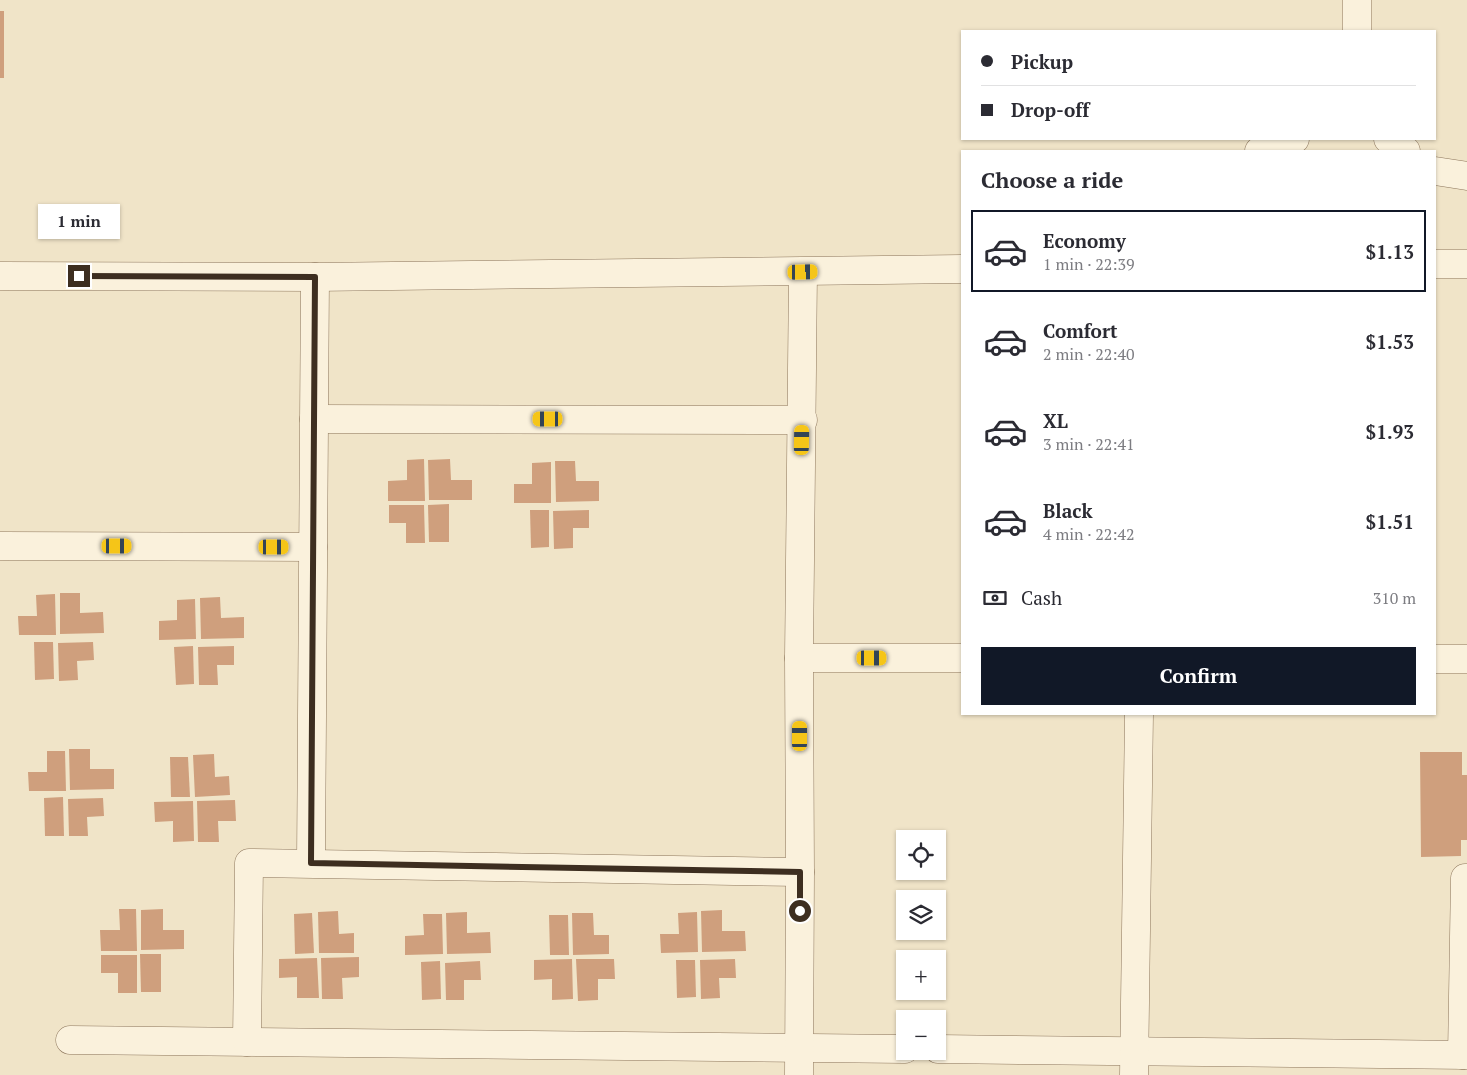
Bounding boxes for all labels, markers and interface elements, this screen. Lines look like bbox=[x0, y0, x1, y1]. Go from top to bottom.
text: Pickup bbox=[1011, 49, 1073, 74]
text: Drop-off bbox=[1011, 97, 1089, 122]
text: Choose a ride bbox=[981, 165, 1123, 194]
callout: 1 min bbox=[38, 204, 120, 238]
text: 1 min bbox=[57, 210, 101, 232]
text: Economy bbox=[1043, 228, 1126, 253]
icon: car bbox=[983, 229, 1028, 274]
text: $1.13 bbox=[1365, 239, 1414, 264]
text: 1 min · 22:39 bbox=[1043, 253, 1135, 275]
car bbox=[787, 264, 818, 280]
route end bbox=[68, 265, 90, 287]
text: Comfort bbox=[1043, 318, 1118, 343]
icon: car bbox=[983, 319, 1028, 364]
text: $1.53 bbox=[1365, 329, 1414, 354]
text: 2 min · 22:40 bbox=[1043, 343, 1135, 365]
text: XL bbox=[1043, 408, 1068, 433]
icon: car bbox=[983, 409, 1028, 454]
car bbox=[533, 412, 563, 427]
text: $1.93 bbox=[1365, 419, 1414, 444]
car bbox=[794, 425, 809, 455]
text: 3 min · 22:41 bbox=[1043, 433, 1135, 455]
text: Black bbox=[1043, 498, 1093, 523]
icon: car bbox=[983, 499, 1028, 544]
text: $1.51 bbox=[1365, 509, 1414, 534]
text: 4 min · 22:42 bbox=[1043, 523, 1135, 545]
car bbox=[102, 539, 132, 554]
car bbox=[259, 540, 289, 555]
icon: cash bbox=[981, 584, 1009, 612]
text: Cash bbox=[1021, 585, 1062, 610]
text: 310 m bbox=[1373, 587, 1416, 609]
button: Confirm bbox=[981, 647, 1416, 705]
car bbox=[857, 651, 887, 666]
car bbox=[792, 721, 807, 751]
map controls bbox=[896, 830, 946, 1060]
button: locate bbox=[896, 830, 946, 880]
button: layers bbox=[896, 890, 946, 940]
route start bbox=[789, 900, 811, 922]
button: + bbox=[896, 950, 946, 1000]
button: − bbox=[896, 1010, 946, 1060]

